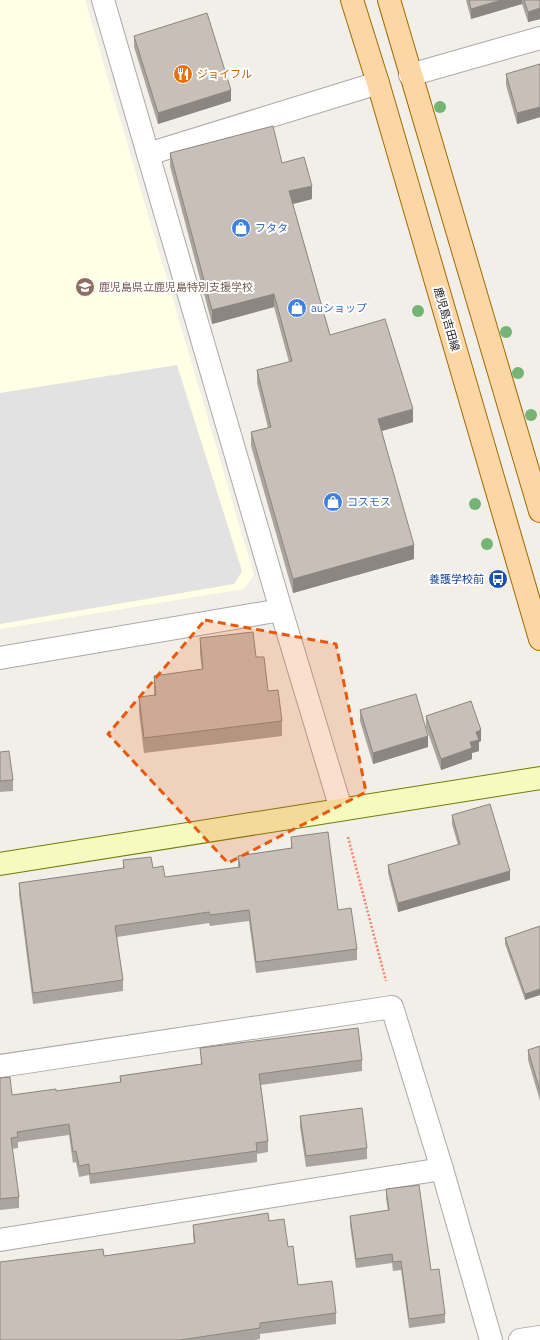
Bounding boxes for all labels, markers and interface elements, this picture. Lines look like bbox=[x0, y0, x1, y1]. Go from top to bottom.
restaurant icon: ジョイフル bbox=[172, 63, 194, 85]
place label: ジョイフル bbox=[197, 67, 252, 81]
shop icon: フタタ bbox=[230, 217, 252, 239]
place label: フタタ bbox=[255, 221, 288, 235]
school or university icon: 鹿児島県立鹿児島特別支援学校 bbox=[74, 276, 96, 298]
place label: 鹿児島県立鹿児島特別支援学校 bbox=[99, 280, 253, 294]
street label: 鹿児島吉田線 bbox=[431, 285, 463, 353]
shop icon: auショップ bbox=[286, 297, 308, 319]
place label: auショップ bbox=[311, 301, 367, 315]
shop icon: コスモス bbox=[322, 491, 344, 513]
place label: コスモス bbox=[347, 495, 391, 509]
bus stop icon: 養護学校前 bbox=[487, 568, 509, 590]
place label: 養護学校前 bbox=[429, 572, 484, 586]

